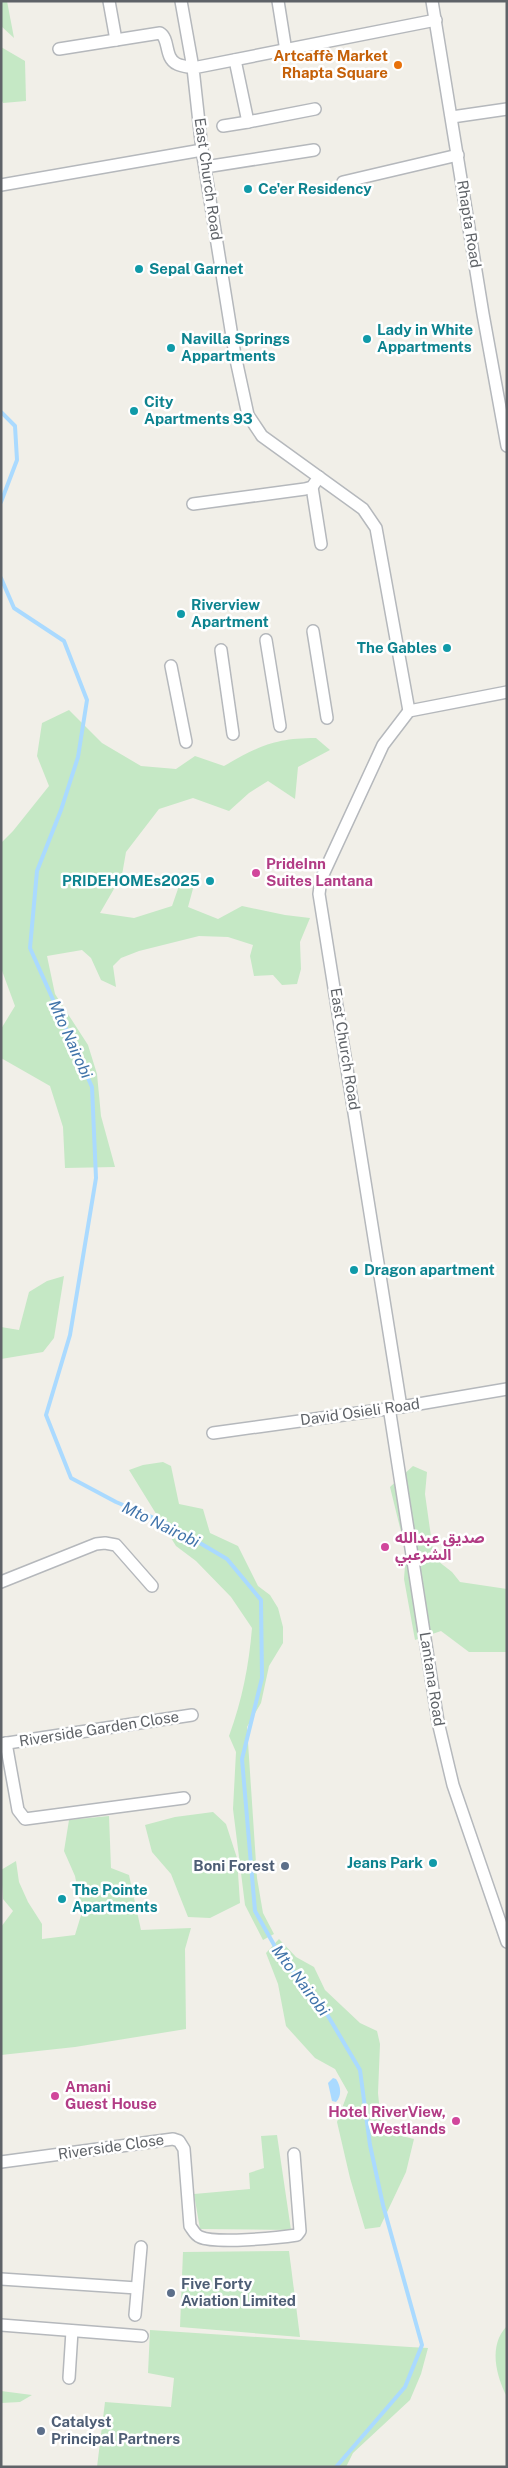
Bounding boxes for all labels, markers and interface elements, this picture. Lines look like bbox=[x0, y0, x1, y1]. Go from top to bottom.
place label: Artcaffè Market Rhapta Square bbox=[273, 47, 388, 81]
marker: Artcaffè Market Rhapta Square bbox=[392, 59, 404, 71]
street label: East Church Road bbox=[191, 116, 226, 241]
street label: Rhapta Road bbox=[454, 179, 485, 269]
place label: Ce'er Residency bbox=[258, 180, 372, 197]
marker: Ce'er Residency bbox=[242, 183, 254, 195]
place label: Sepal Garnet bbox=[149, 260, 243, 277]
marker: Sepal Garnet bbox=[133, 263, 145, 275]
place label: Lady in White Appartments bbox=[377, 321, 473, 355]
place label: Navilla Springs Appartments bbox=[181, 330, 290, 364]
marker: Lady in White Appartments bbox=[361, 333, 373, 345]
marker: Navilla Springs Appartments bbox=[165, 342, 177, 354]
place label: City Apartments 93 bbox=[144, 393, 253, 427]
marker: City Apartments 93 bbox=[128, 405, 140, 417]
place label: Riverview Apartment bbox=[191, 596, 269, 630]
marker: Riverview Apartment bbox=[175, 608, 187, 620]
place label: The Gables bbox=[357, 639, 437, 656]
marker: The Gables bbox=[441, 642, 453, 654]
place label: PrideInn Suites Lantana bbox=[266, 855, 373, 889]
marker: PrideInn Suites Lantana bbox=[250, 867, 262, 879]
place label: PRIDEHOMEs2025 bbox=[62, 872, 200, 889]
marker: PRIDEHOMEs2025 bbox=[204, 875, 216, 887]
street label: East Church Road bbox=[327, 986, 364, 1111]
water label: Mto Nairobi bbox=[45, 997, 96, 1081]
place label: Dragon apartment bbox=[364, 1261, 495, 1278]
marker: Dragon apartment bbox=[348, 1264, 360, 1276]
street label: David Osieli Road bbox=[299, 1395, 421, 1428]
water label: Mto Nairobi bbox=[119, 1498, 203, 1551]
place label: صديق عبدالله الشرعبي bbox=[395, 1529, 485, 1566]
marker: صديق عبدالله الشرعبي bbox=[379, 1541, 391, 1553]
street label: Lantana Road bbox=[417, 1631, 448, 1727]
street label: Riverside Garden Close bbox=[18, 1707, 180, 1750]
place label: Jeans Park bbox=[347, 1854, 423, 1871]
place label: Boni Forest bbox=[193, 1857, 275, 1874]
marker: Jeans Park bbox=[427, 1857, 439, 1869]
marker: Boni Forest bbox=[279, 1860, 291, 1872]
place label: The Pointe Apartments bbox=[72, 1881, 158, 1915]
marker: The Pointe Apartments bbox=[56, 1893, 68, 1905]
water label: Mto Nairobi bbox=[268, 1941, 333, 2020]
place label: Amani Guest House bbox=[65, 2078, 157, 2112]
marker: Amani Guest House bbox=[49, 2090, 61, 2102]
place label: Hotel RiverView, Westlands bbox=[328, 2103, 446, 2137]
marker: Hotel RiverView, Westlands bbox=[450, 2115, 462, 2127]
street label: Riverside Close bbox=[57, 2131, 165, 2162]
place label: Five Forty Aviation Limited bbox=[181, 2275, 296, 2309]
marker: Five Forty Aviation Limited bbox=[165, 2287, 177, 2299]
place label: Catalyst Principal Partners bbox=[51, 2413, 180, 2447]
marker: Catalyst Principal Partners bbox=[35, 2425, 47, 2437]

